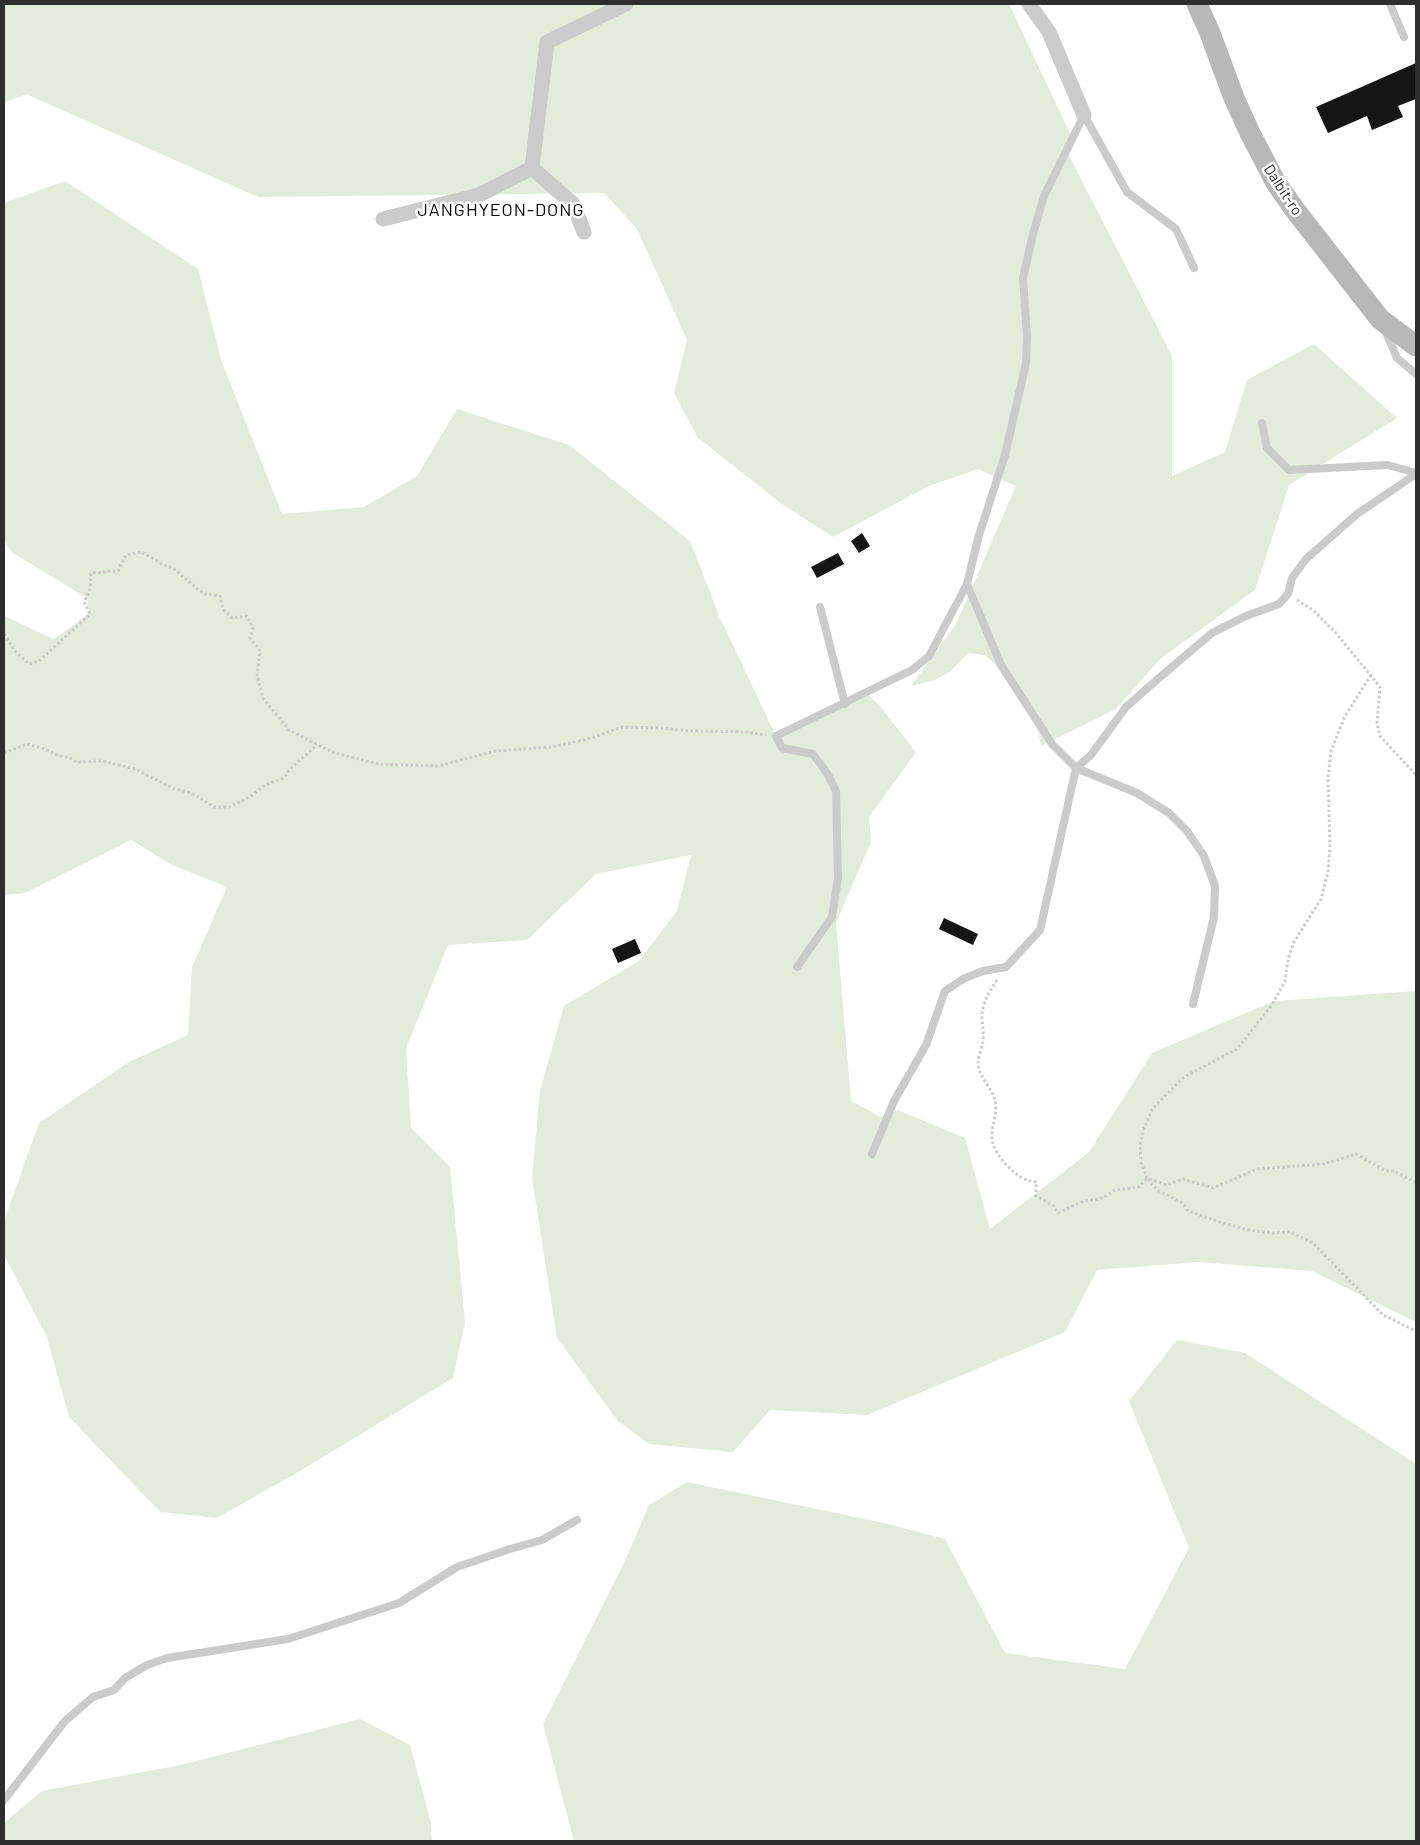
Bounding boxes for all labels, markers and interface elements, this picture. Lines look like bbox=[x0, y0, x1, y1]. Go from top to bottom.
street label: Dalbit-ro bbox=[1260, 161, 1306, 219]
district label: JANGHYEON-DONG bbox=[416, 199, 586, 221]

